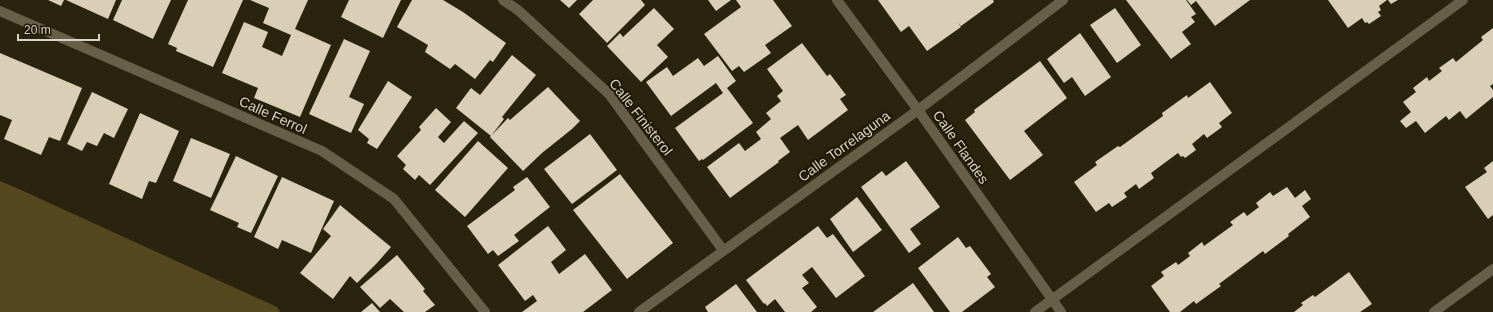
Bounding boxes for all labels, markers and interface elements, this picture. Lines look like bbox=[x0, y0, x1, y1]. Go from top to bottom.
scale bar bbox=[18, 16, 99, 42]
text: 20 m bbox=[24, 23, 51, 37]
street label: Calle Finisterol bbox=[606, 76, 676, 158]
street label: Calle Ferrol bbox=[237, 93, 309, 137]
street label: Calle Torrelaguna bbox=[795, 107, 893, 185]
street label: Calle Flandes bbox=[930, 107, 992, 187]

